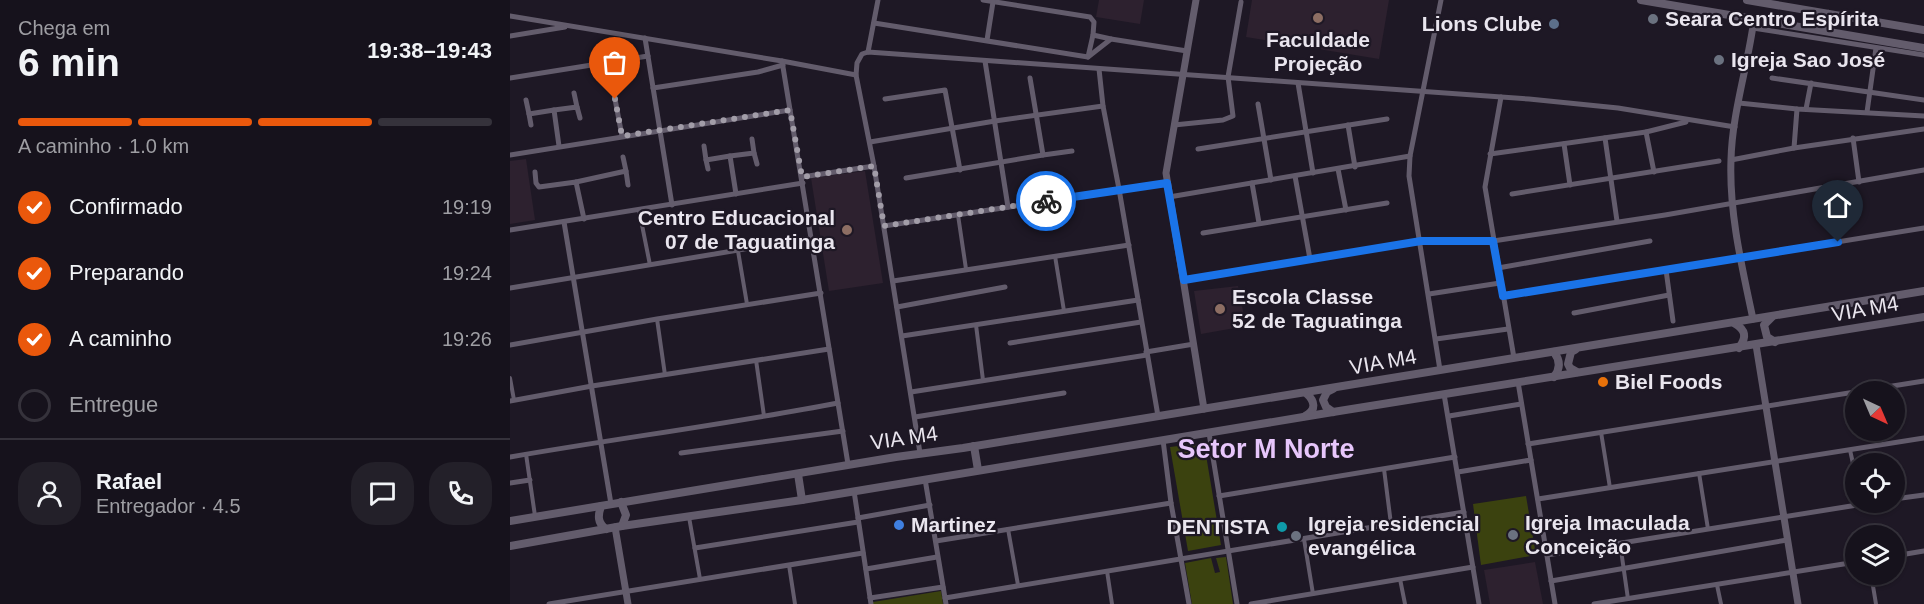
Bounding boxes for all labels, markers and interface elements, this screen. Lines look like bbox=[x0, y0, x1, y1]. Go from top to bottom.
place label: Seara Centro Espírita bbox=[1665, 7, 1879, 30]
marker: Faculdade Projeção bbox=[1311, 11, 1325, 25]
place label: Lions Clube bbox=[1422, 12, 1542, 35]
marker: Seara Centro Espírita bbox=[1646, 12, 1660, 26]
text: Chega em bbox=[18, 17, 110, 39]
marker: Lions Clube bbox=[1547, 17, 1561, 31]
place label: Faculdade Projeção bbox=[1266, 28, 1370, 75]
pin bbox=[589, 37, 640, 99]
text: 19:38–19:43 bbox=[367, 38, 492, 63]
text: 6 min bbox=[18, 41, 120, 84]
icon: bag bbox=[598, 46, 631, 79]
place label: Igreja Sao José bbox=[1731, 48, 1885, 71]
marker: Igreja Sao José bbox=[1712, 53, 1726, 67]
text: A caminho · 1.0 km bbox=[18, 135, 189, 157]
courier bbox=[1016, 171, 1076, 231]
pin bbox=[1812, 180, 1863, 242]
icon: bike bbox=[1030, 185, 1063, 218]
icon: home bbox=[1821, 189, 1854, 222]
icon: check bbox=[18, 191, 51, 224]
text: Confirmado bbox=[69, 194, 183, 219]
text: 19:19 bbox=[442, 196, 492, 218]
place label: Centro Educacional 07 de Taguatinga bbox=[638, 206, 835, 253]
marker: Centro Educacional 07 de Taguatinga bbox=[840, 223, 854, 237]
icon: check bbox=[18, 257, 51, 290]
text: Preparando bbox=[69, 260, 184, 285]
text: 19:24 bbox=[442, 262, 492, 284]
place label: Escola Classe 52 de Taguatinga bbox=[1232, 285, 1402, 332]
street label: VIA M4 bbox=[1830, 291, 1901, 326]
marker: Escola Classe 52 de Taguatinga bbox=[1213, 302, 1227, 316]
icon: check bbox=[18, 323, 51, 356]
text: A caminho bbox=[69, 326, 172, 351]
text: 19:26 bbox=[442, 328, 492, 350]
street label: VIA M4 bbox=[1348, 344, 1419, 379]
place label: Biel Foods bbox=[1615, 370, 1722, 393]
marker: Biel Foods bbox=[1596, 375, 1610, 389]
north arrow bbox=[1845, 381, 1905, 441]
map controls bbox=[1845, 381, 1905, 585]
text: Entregue bbox=[69, 392, 158, 417]
street label: VIA M4 bbox=[869, 421, 939, 454]
district label: Setor M Norte bbox=[1177, 434, 1355, 464]
button: locate bbox=[1845, 453, 1905, 513]
button: person bbox=[18, 462, 81, 525]
button: chat bbox=[351, 462, 414, 525]
button: phone bbox=[429, 462, 492, 525]
text: Rafael bbox=[96, 469, 162, 494]
text: Entregador · 4.5 bbox=[96, 495, 241, 517]
place label: Igreja Imaculada Conceição bbox=[1525, 511, 1690, 558]
place label: Igreja residencial evangélica bbox=[1308, 512, 1480, 559]
place label: Martinez bbox=[911, 513, 996, 536]
place label: DENTISTA bbox=[1167, 515, 1270, 538]
marker: Martinez bbox=[892, 518, 906, 532]
marker: DENTISTA bbox=[1275, 520, 1289, 534]
button: layers bbox=[1845, 525, 1905, 585]
marker: Igreja Imaculada Conceição bbox=[1506, 528, 1520, 542]
marker: Igreja residencial evangélica bbox=[1289, 529, 1303, 543]

